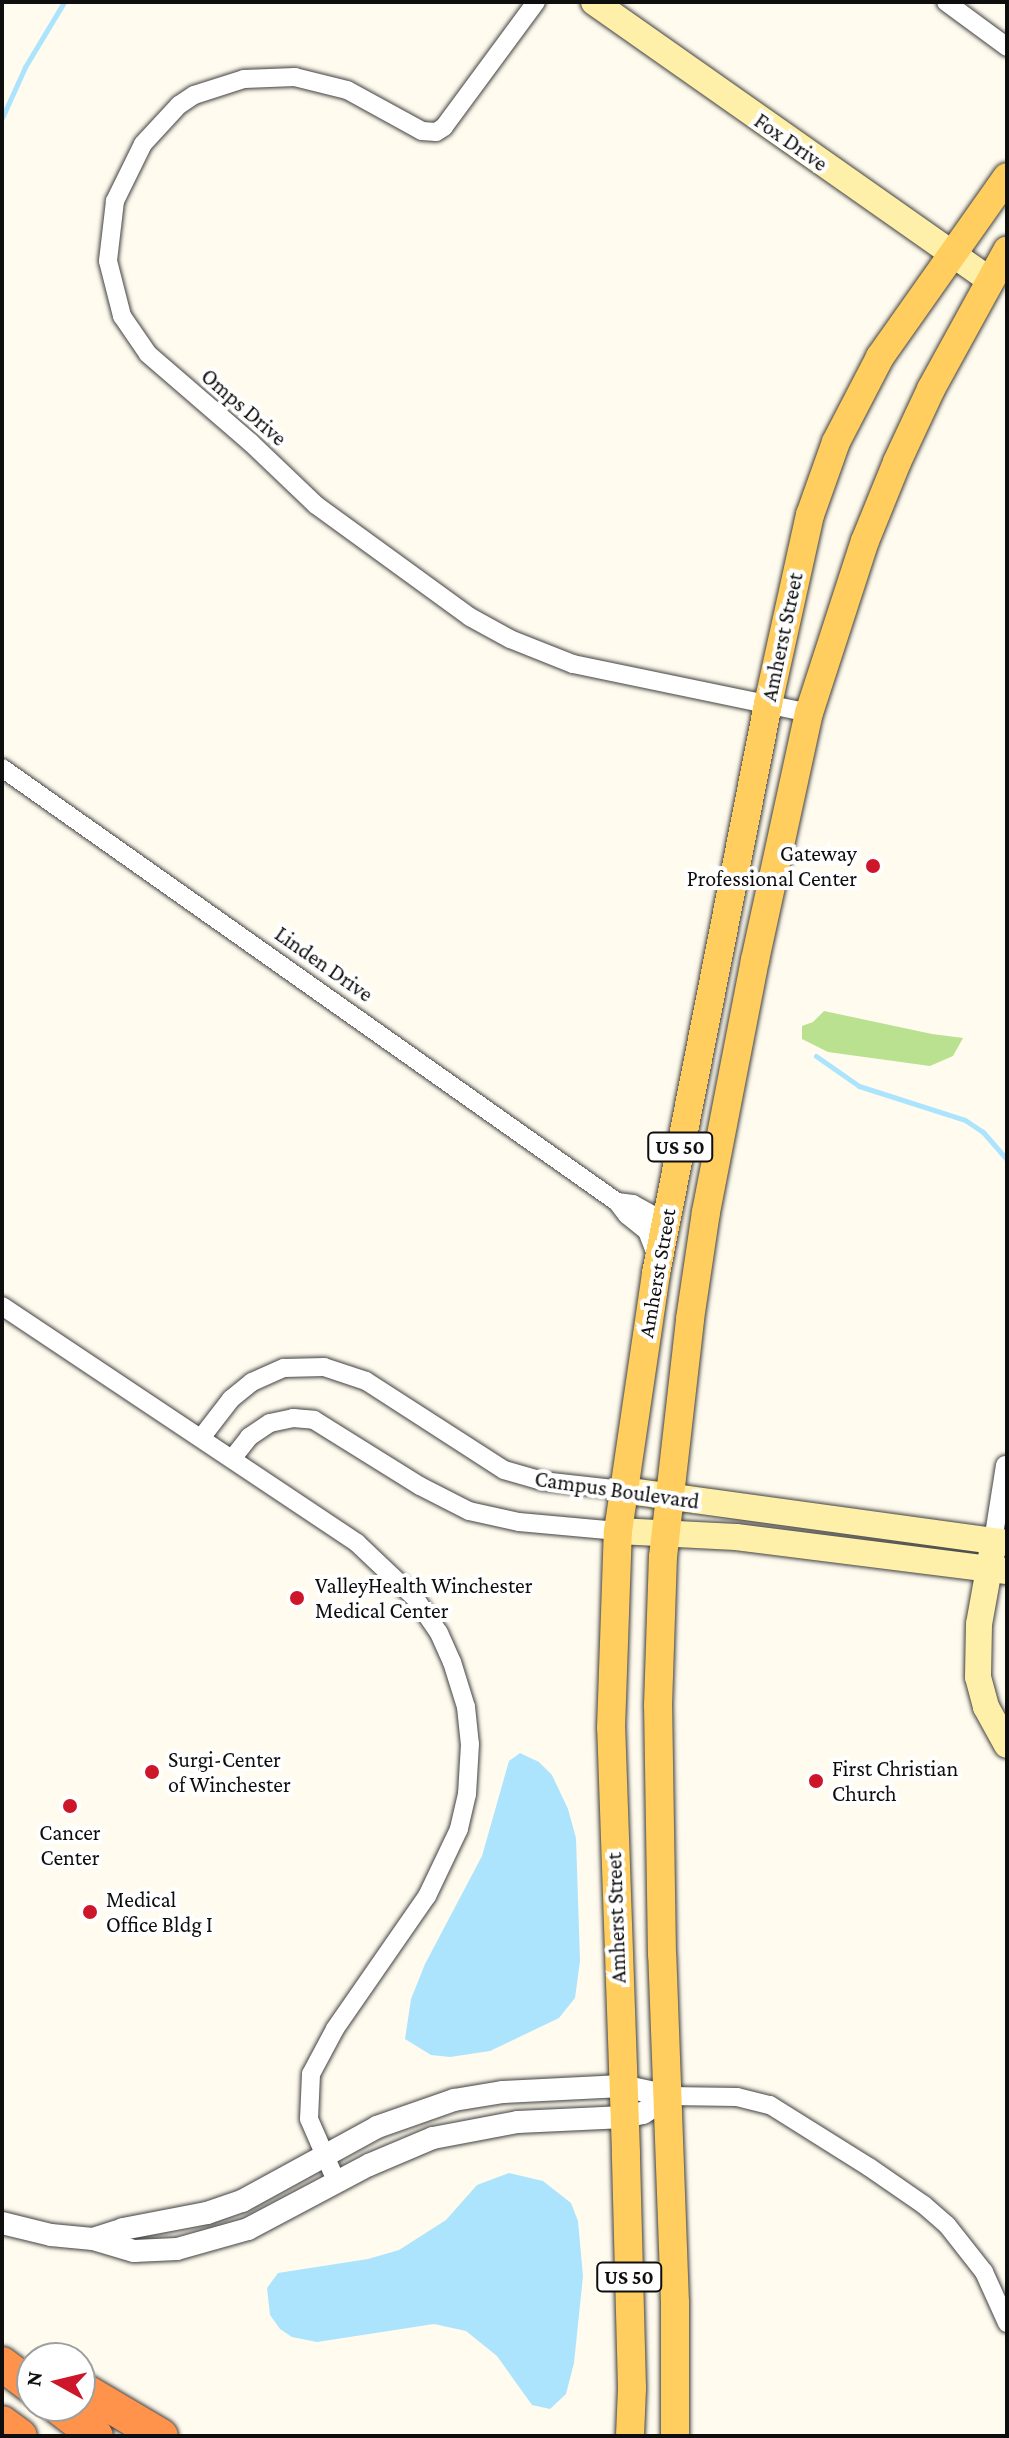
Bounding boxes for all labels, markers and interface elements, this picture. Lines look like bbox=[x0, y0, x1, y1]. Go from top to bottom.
street label: Fox Drive bbox=[749, 107, 833, 177]
street label: Omps Drive bbox=[196, 363, 292, 451]
street label: Amherst Street bbox=[755, 570, 809, 704]
place label: Gateway Professional Center bbox=[687, 840, 857, 892]
marker: Gateway Professional Center bbox=[864, 857, 882, 875]
street label: Linden Drive bbox=[270, 921, 378, 1007]
road number: US 50 bbox=[646, 1131, 714, 1163]
street label: Amherst Street bbox=[633, 1206, 681, 1340]
street label: Campus Boulevard bbox=[533, 1465, 701, 1515]
place label: ValleyHealth Winchester Medical Center bbox=[315, 1572, 533, 1624]
marker: ValleyHealth Winchester Medical Center bbox=[286, 1587, 308, 1609]
place label: Surgi-Center of Winchester bbox=[168, 1746, 291, 1798]
place label: First Christian Church bbox=[832, 1755, 958, 1806]
marker: Surgi-Center of Winchester bbox=[143, 1763, 161, 1781]
marker: First Christian Church bbox=[807, 1772, 825, 1790]
marker: Cancer Center bbox=[61, 1797, 79, 1815]
place label: Cancer Center bbox=[39, 1819, 101, 1870]
street label: Amherst Street bbox=[601, 1852, 631, 1984]
place label: Medical Office Bldg I bbox=[106, 1886, 213, 1938]
marker: Medical Office Bldg I bbox=[81, 1903, 99, 1921]
road number: US 50 bbox=[595, 2261, 663, 2293]
north arrow bbox=[16, 2342, 96, 2422]
text: N bbox=[20, 2370, 47, 2388]

